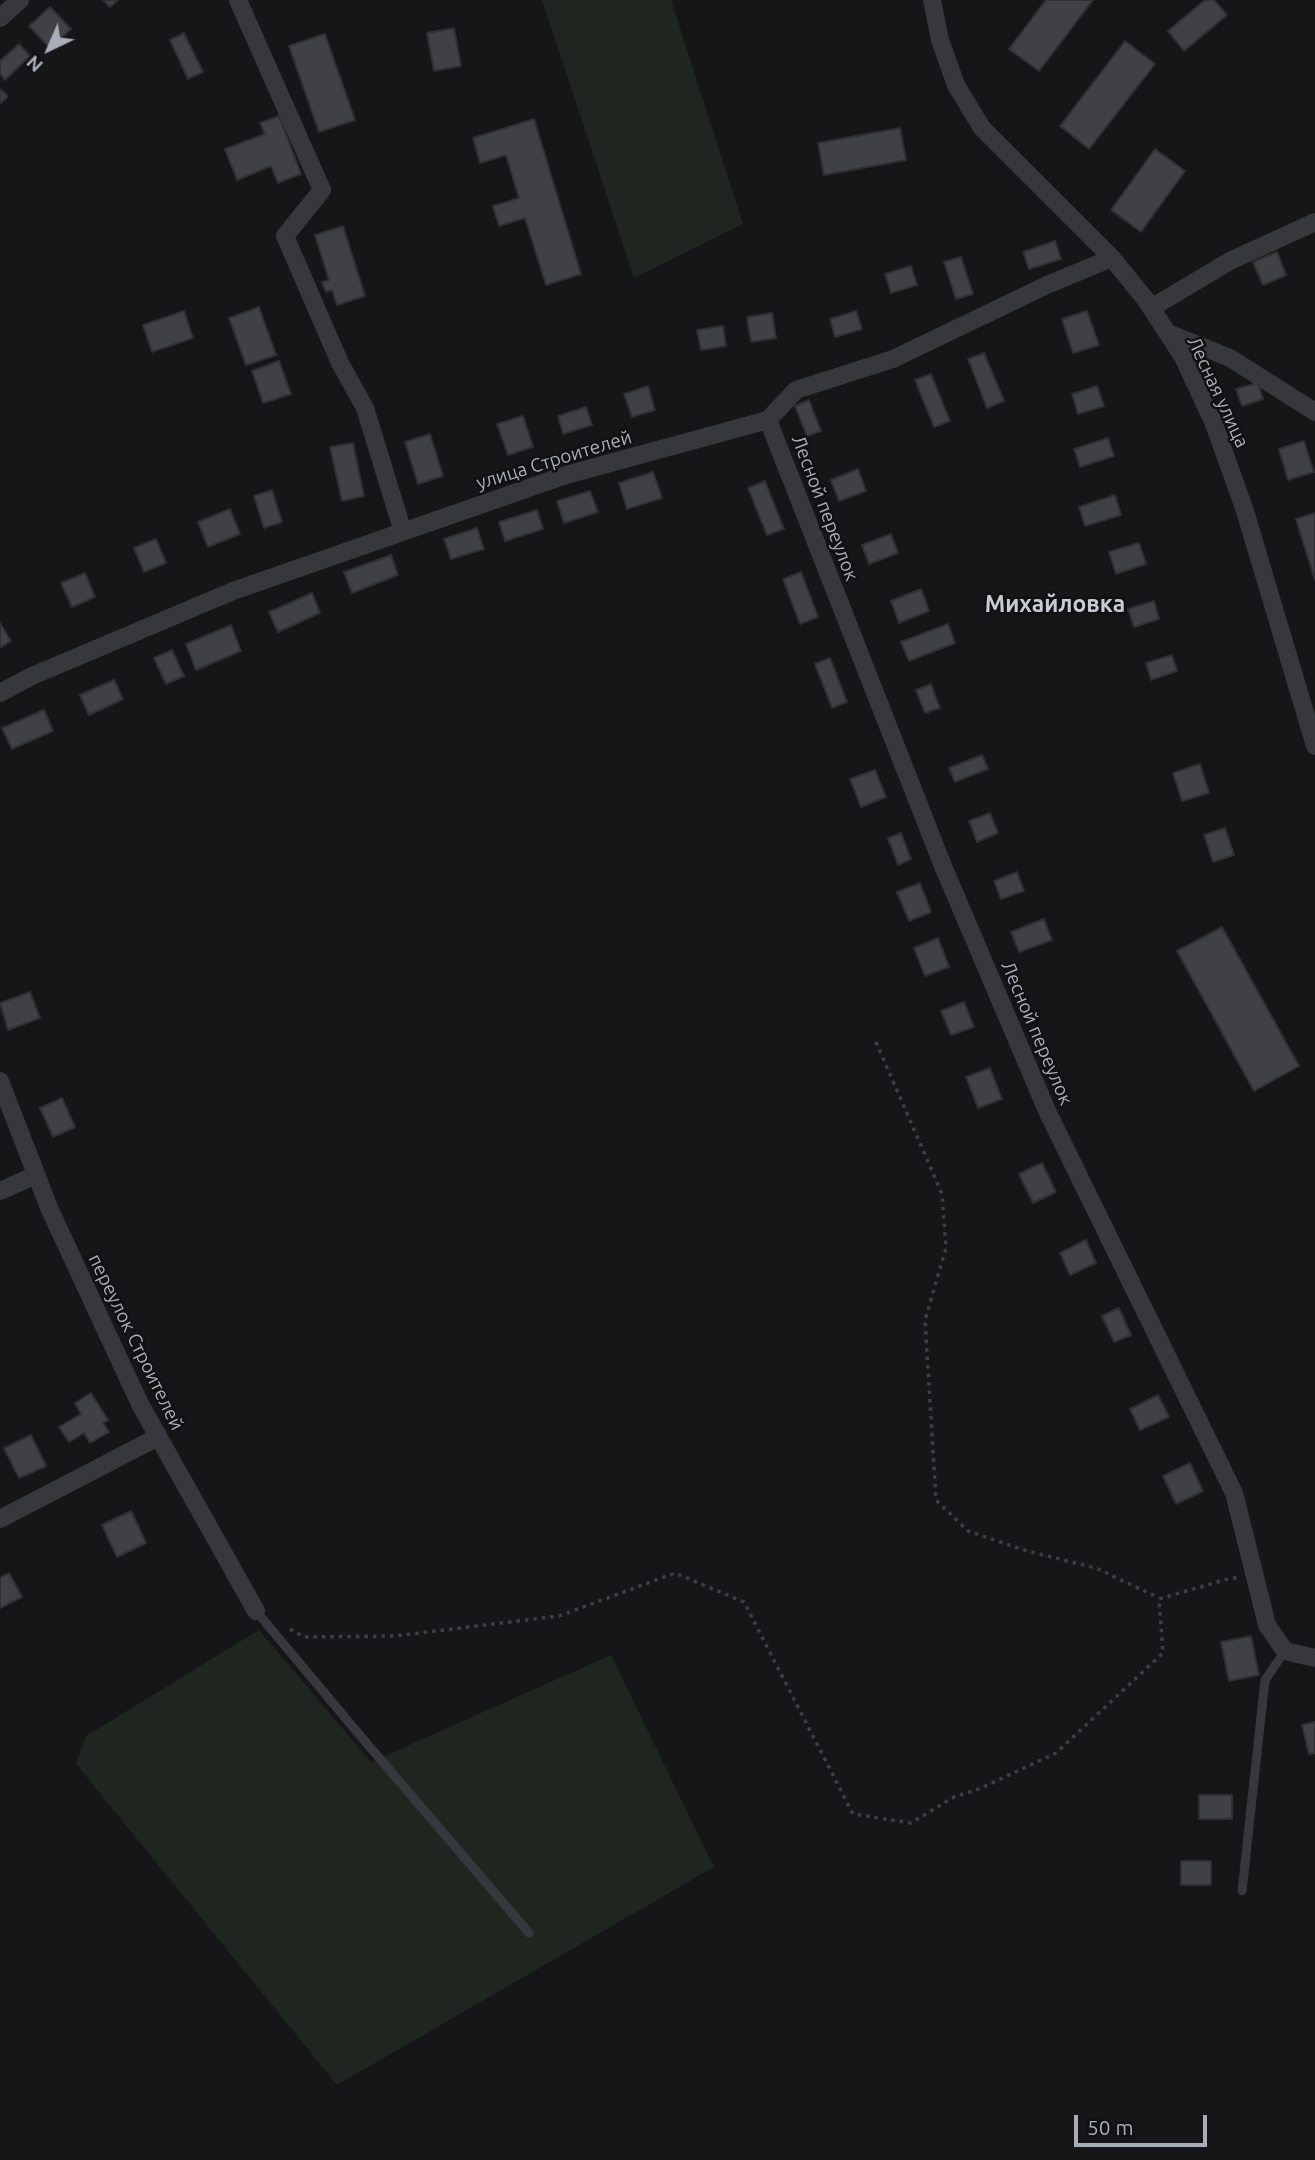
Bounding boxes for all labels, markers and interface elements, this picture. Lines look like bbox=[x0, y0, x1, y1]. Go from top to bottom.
north arrow bbox=[14, 14, 84, 84]
text: N bbox=[22, 51, 47, 77]
street label: Лесная улица bbox=[1182, 333, 1254, 451]
street label: улица Строителей bbox=[474, 426, 634, 494]
street label: Лесной переулок bbox=[787, 432, 863, 584]
district label: Михайловка bbox=[985, 590, 1125, 618]
street label: Лесной переулок bbox=[996, 958, 1078, 1108]
street label: переулок Строителей bbox=[83, 1250, 189, 1434]
scale bar bbox=[1077, 2100, 1210, 2144]
text: 50 m bbox=[1087, 2115, 1134, 2139]

